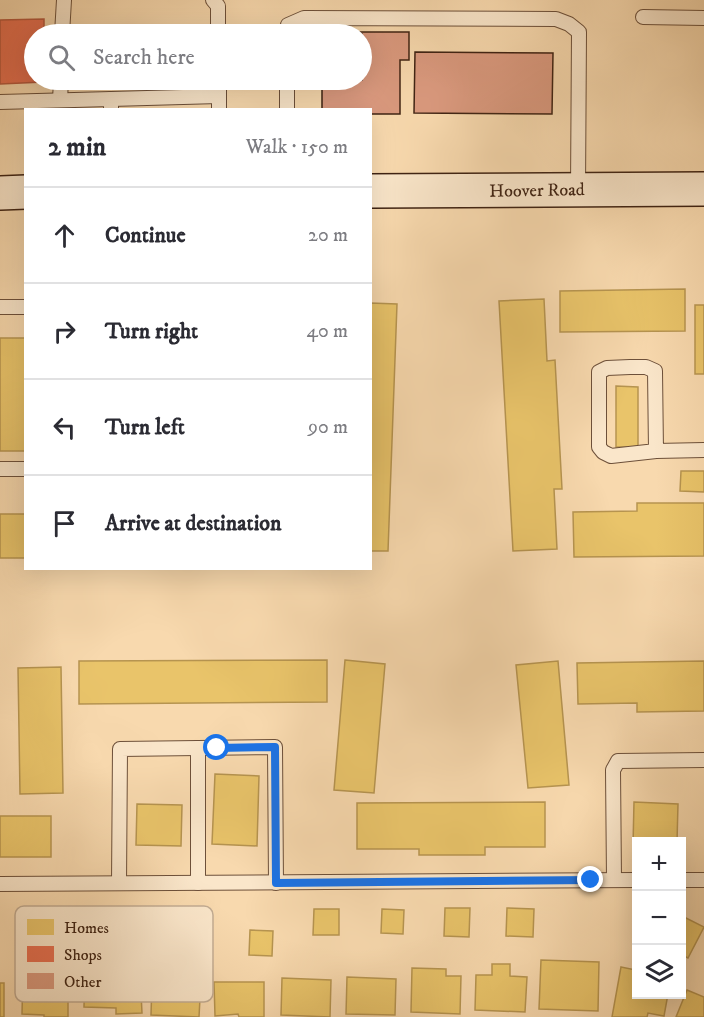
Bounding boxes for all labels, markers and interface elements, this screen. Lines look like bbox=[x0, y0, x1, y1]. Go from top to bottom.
search box bbox=[24, 24, 372, 90]
icon: search bbox=[45, 41, 78, 74]
text: Search here bbox=[93, 44, 195, 71]
text: 2 min bbox=[48, 131, 106, 164]
text: Walk · 150 m bbox=[246, 135, 348, 160]
street label: Hoover Road bbox=[489, 179, 585, 203]
icon: ahead bbox=[48, 219, 81, 252]
text: Continue bbox=[105, 222, 186, 249]
text: 20 m bbox=[308, 223, 348, 248]
icon: right bbox=[48, 315, 81, 348]
text: Turn right bbox=[105, 318, 198, 345]
text: 40 m bbox=[306, 319, 348, 344]
icon: left bbox=[48, 411, 81, 444]
text: Turn left bbox=[105, 414, 185, 441]
text: 90 m bbox=[308, 415, 348, 440]
icon: arrive bbox=[48, 507, 81, 540]
text: Arrive at destination bbox=[105, 510, 282, 537]
route start bbox=[203, 734, 229, 760]
map controls bbox=[632, 837, 686, 999]
button: + bbox=[632, 837, 686, 891]
route end bbox=[577, 866, 603, 892]
button: − bbox=[632, 891, 686, 945]
legend bbox=[15, 906, 213, 1002]
text: Homes bbox=[64, 918, 109, 938]
text: Shops bbox=[64, 945, 102, 965]
button: layers bbox=[632, 945, 686, 999]
text: Other bbox=[64, 972, 101, 992]

